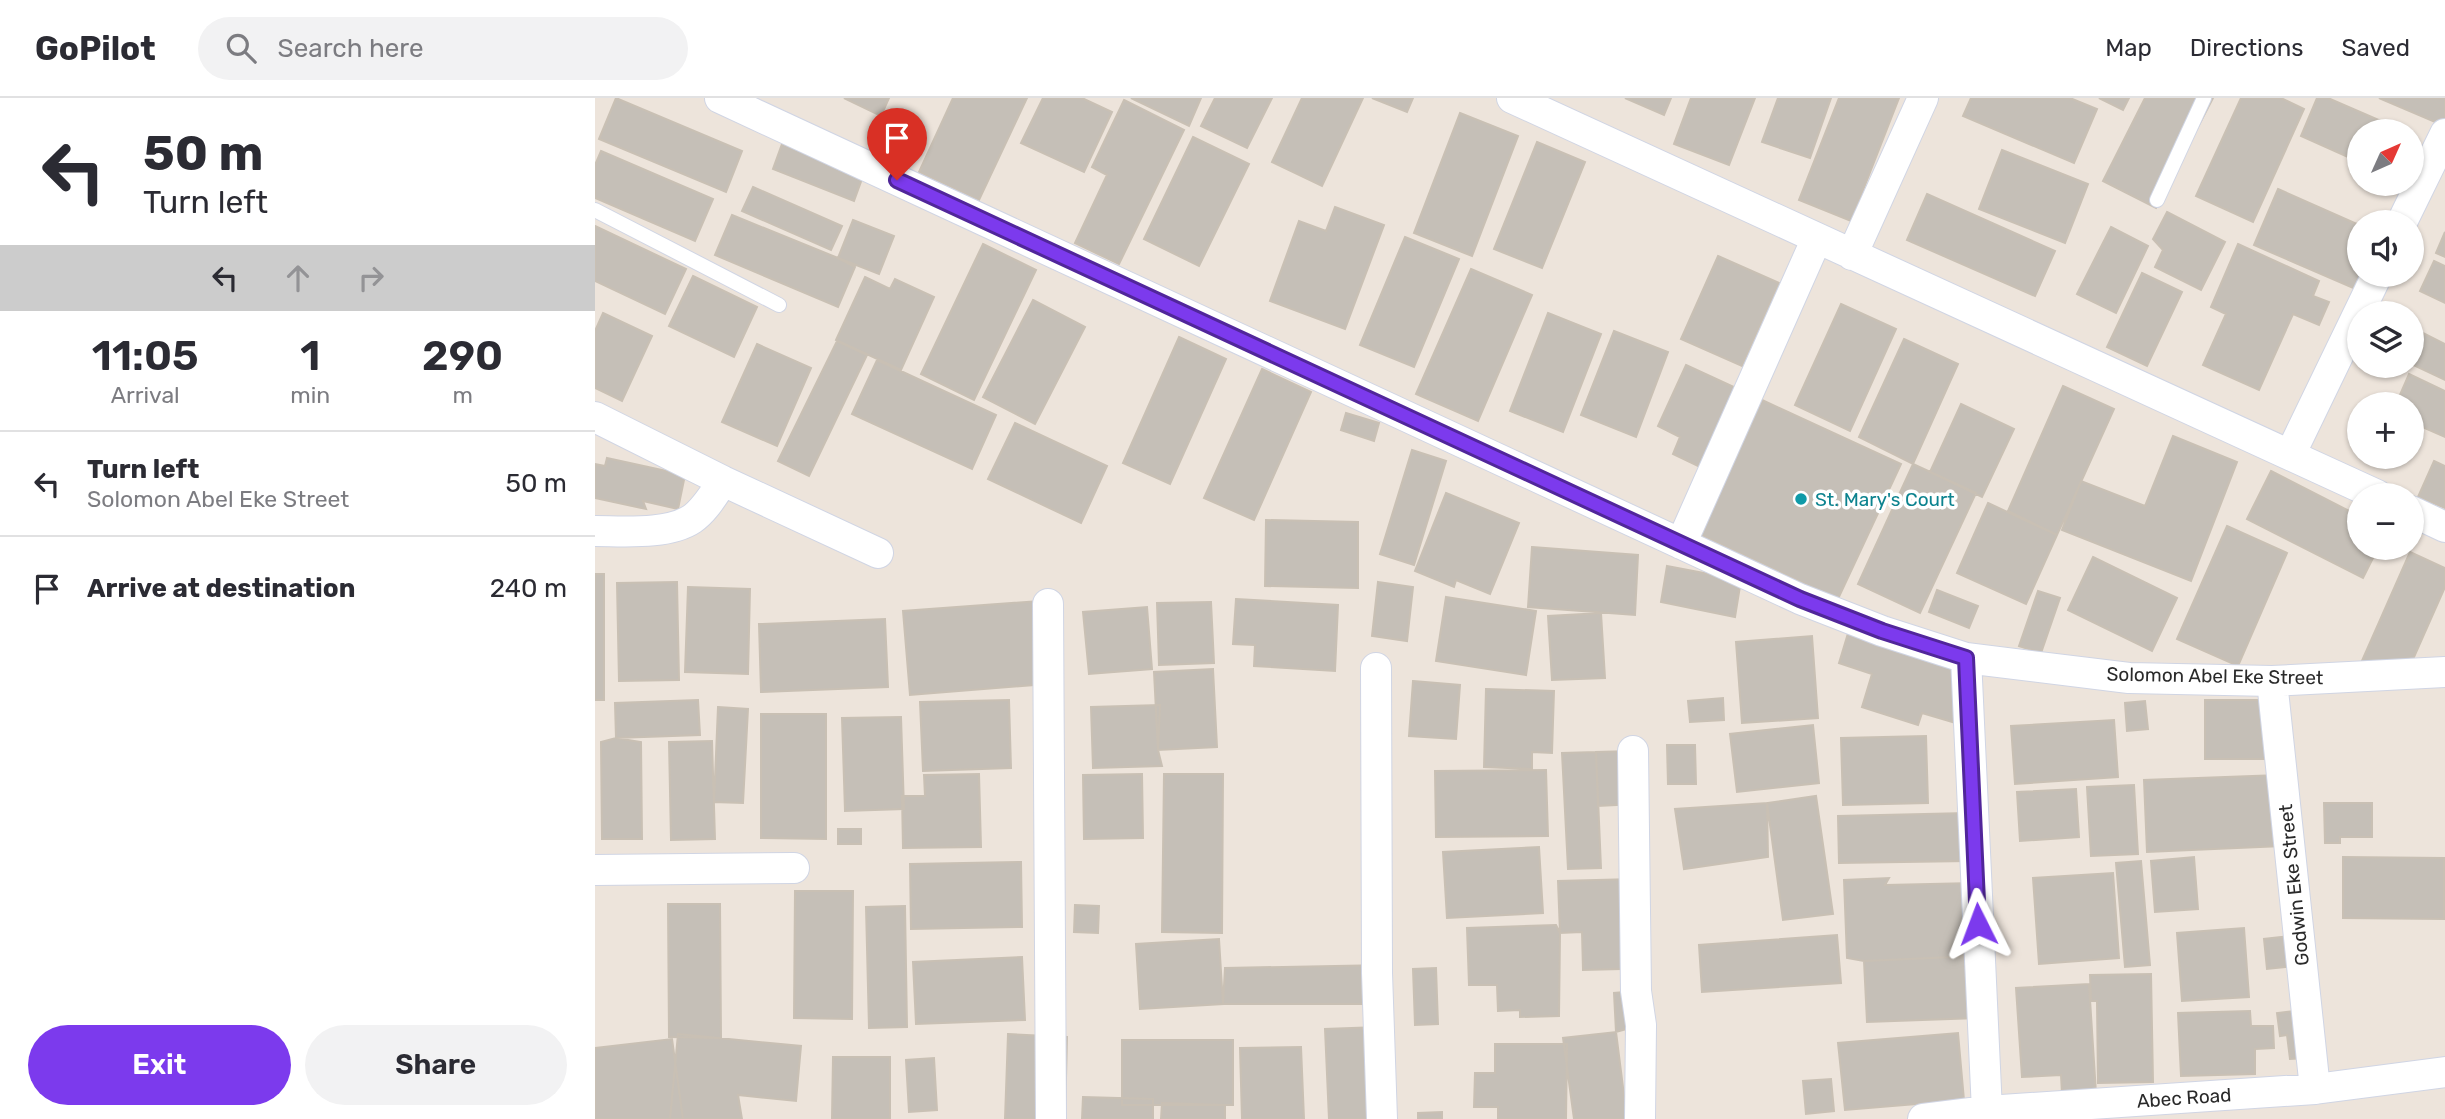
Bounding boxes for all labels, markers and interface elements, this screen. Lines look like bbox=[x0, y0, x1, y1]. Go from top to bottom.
search box bbox=[198, 17, 688, 80]
text: GoPilot bbox=[35, 29, 156, 68]
icon: search bbox=[222, 29, 260, 67]
text: Search here bbox=[278, 33, 423, 64]
text: Map bbox=[2105, 34, 2152, 62]
text: Directions bbox=[2190, 34, 2303, 62]
text: Saved bbox=[2341, 34, 2410, 62]
pin bbox=[867, 108, 927, 180]
icon: arrive bbox=[878, 119, 916, 157]
north arrow bbox=[2347, 119, 2424, 196]
map controls bbox=[2347, 119, 2424, 560]
text: 50 m bbox=[143, 124, 263, 182]
icon: left bbox=[28, 126, 119, 217]
text: Turn left bbox=[143, 183, 268, 221]
button: sound bbox=[2347, 210, 2424, 287]
icon: left bbox=[206, 259, 244, 297]
icon: ahead bbox=[279, 259, 317, 297]
icon: right bbox=[352, 259, 390, 297]
button: layers bbox=[2347, 301, 2424, 378]
text: 11:05 bbox=[92, 331, 199, 381]
text: 1 bbox=[300, 331, 320, 381]
text: 290 bbox=[422, 331, 503, 381]
text: Arrival bbox=[111, 381, 180, 409]
text: min bbox=[290, 381, 330, 409]
text: m bbox=[452, 381, 473, 409]
button: + bbox=[2347, 392, 2424, 469]
text: Turn left bbox=[87, 454, 199, 485]
icon: left bbox=[28, 465, 66, 503]
text: 50 m bbox=[506, 468, 567, 499]
button: − bbox=[2347, 483, 2424, 560]
text: Solomon Abel Eke Street bbox=[87, 485, 349, 513]
place label: St. Mary's Court bbox=[1815, 488, 1955, 511]
marker: St. Mary's Court bbox=[1793, 491, 1809, 507]
icon: arrive bbox=[28, 570, 66, 608]
text: Arrive at destination bbox=[87, 573, 355, 604]
text: 240 m bbox=[490, 573, 567, 604]
street label: Solomon Abel Eke Street bbox=[2106, 663, 2324, 689]
street label: Godwin Eke Street bbox=[2274, 803, 2314, 967]
position arrow bbox=[1941, 887, 2015, 961]
button: Exit bbox=[28, 1025, 291, 1105]
button: Share bbox=[305, 1025, 567, 1105]
street label: Abec Road bbox=[2136, 1083, 2232, 1113]

